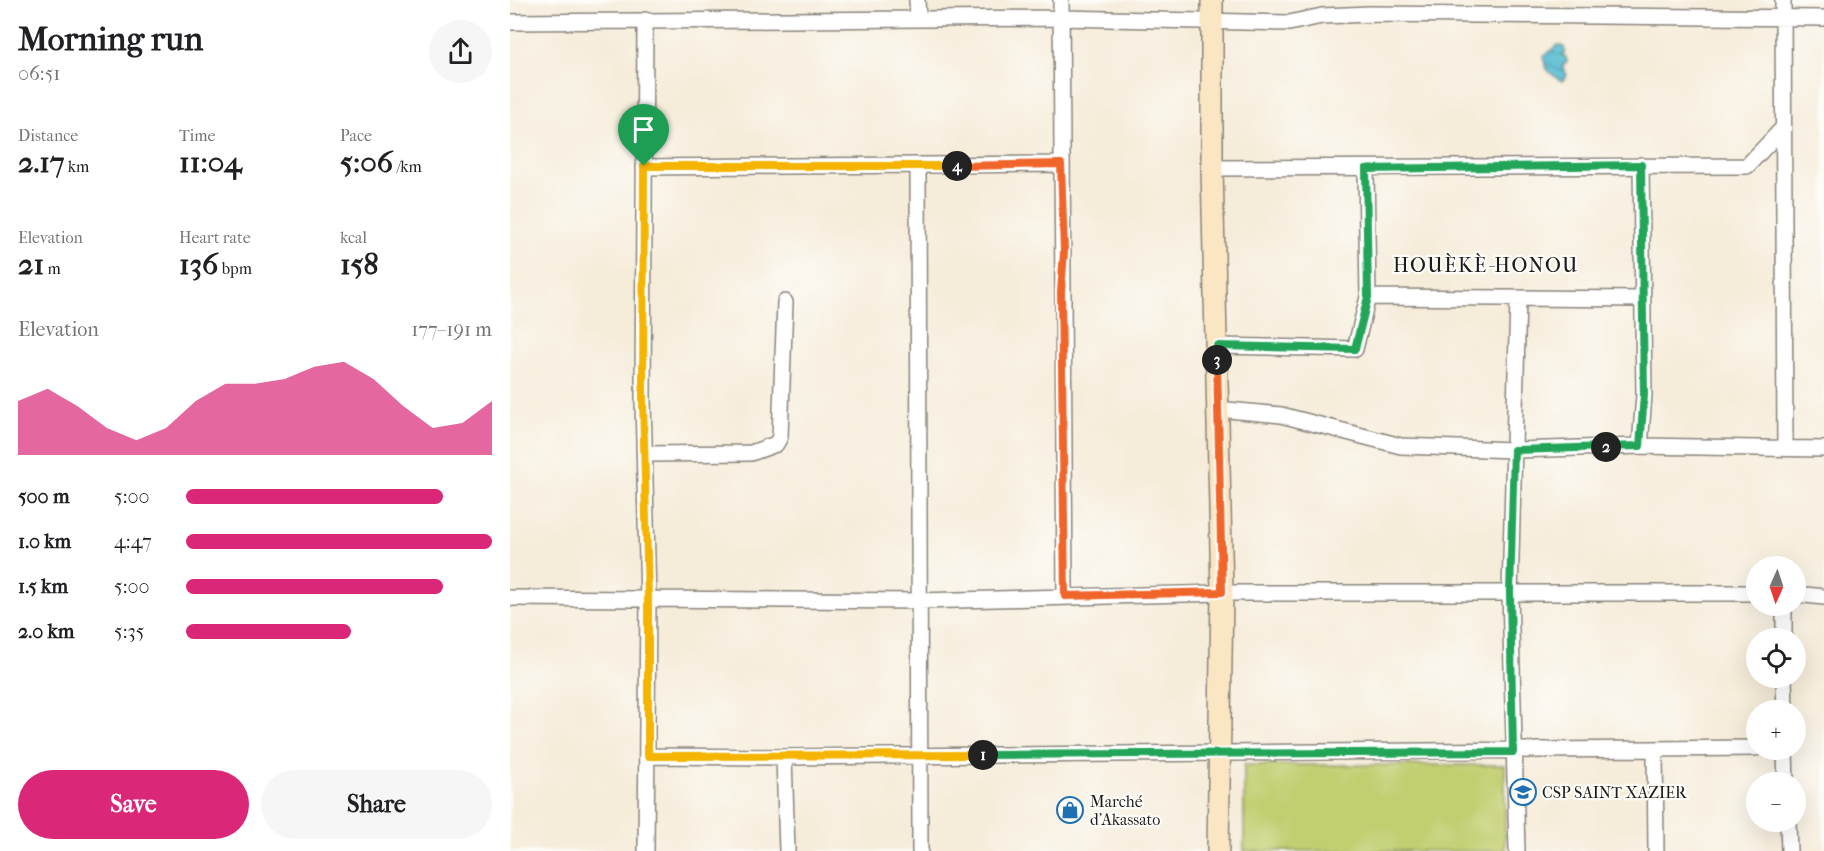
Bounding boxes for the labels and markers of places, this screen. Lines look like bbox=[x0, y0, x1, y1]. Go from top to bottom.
pin bbox=[618, 104, 669, 166]
pin: 4 bbox=[942, 151, 972, 181]
pin: 3 bbox=[1202, 345, 1232, 375]
pin: 2 bbox=[1591, 432, 1621, 462]
pin: 1 bbox=[968, 740, 998, 770]
school or university icon: CSP SAINT XAZIER bbox=[1508, 777, 1538, 807]
place label: CSP SAINT XAZIER bbox=[1542, 783, 1688, 802]
place label: Marché d'Akassato bbox=[1090, 792, 1160, 829]
shop icon: Marché d'Akassato bbox=[1055, 795, 1085, 825]

